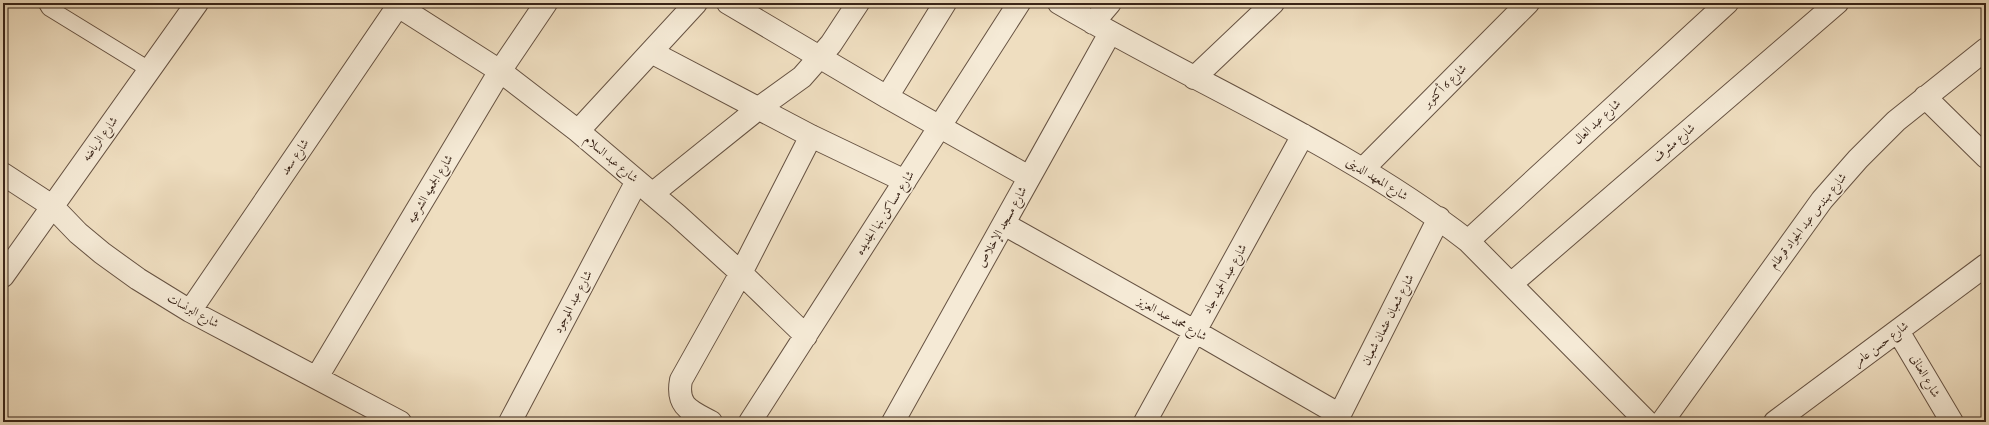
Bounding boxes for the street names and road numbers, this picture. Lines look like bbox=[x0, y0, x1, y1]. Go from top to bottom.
street label: شارع 6 أكتوبر bbox=[1418, 60, 1472, 115]
street label: شارع عبد العال bbox=[1570, 96, 1626, 150]
street label: شارع الرياضه bbox=[79, 114, 124, 166]
street label: شارع مشرف bbox=[1650, 120, 1700, 168]
street label: شارع عبد السلام bbox=[579, 132, 641, 188]
street label: شارع سعد bbox=[278, 136, 315, 180]
street label: شارع الجمعيه الشرعيه bbox=[404, 152, 459, 228]
street label: شارع المعهد الدينى bbox=[1342, 154, 1411, 207]
street label: شارع مساكن بنها الجديده bbox=[852, 168, 920, 260]
street label: شارع مهندس عبد الجواد قرطام bbox=[1766, 170, 1853, 274]
street label: شارع مسجد الإخلاص bbox=[974, 184, 1033, 271]
street label: شارع عبد الحميد جاد bbox=[1200, 241, 1253, 318]
street label: شارع عبد الموجود bbox=[550, 268, 599, 337]
street label: شارع شعبان عثمان شعبان bbox=[1359, 272, 1420, 369]
street label: شارع البرنسات bbox=[163, 291, 222, 334]
street label: شارع محمد عبد العزيز bbox=[1131, 293, 1210, 347]
street label: شارع حسن عامر bbox=[1850, 318, 1914, 372]
street label: شارع العنانى bbox=[1904, 352, 1943, 402]

